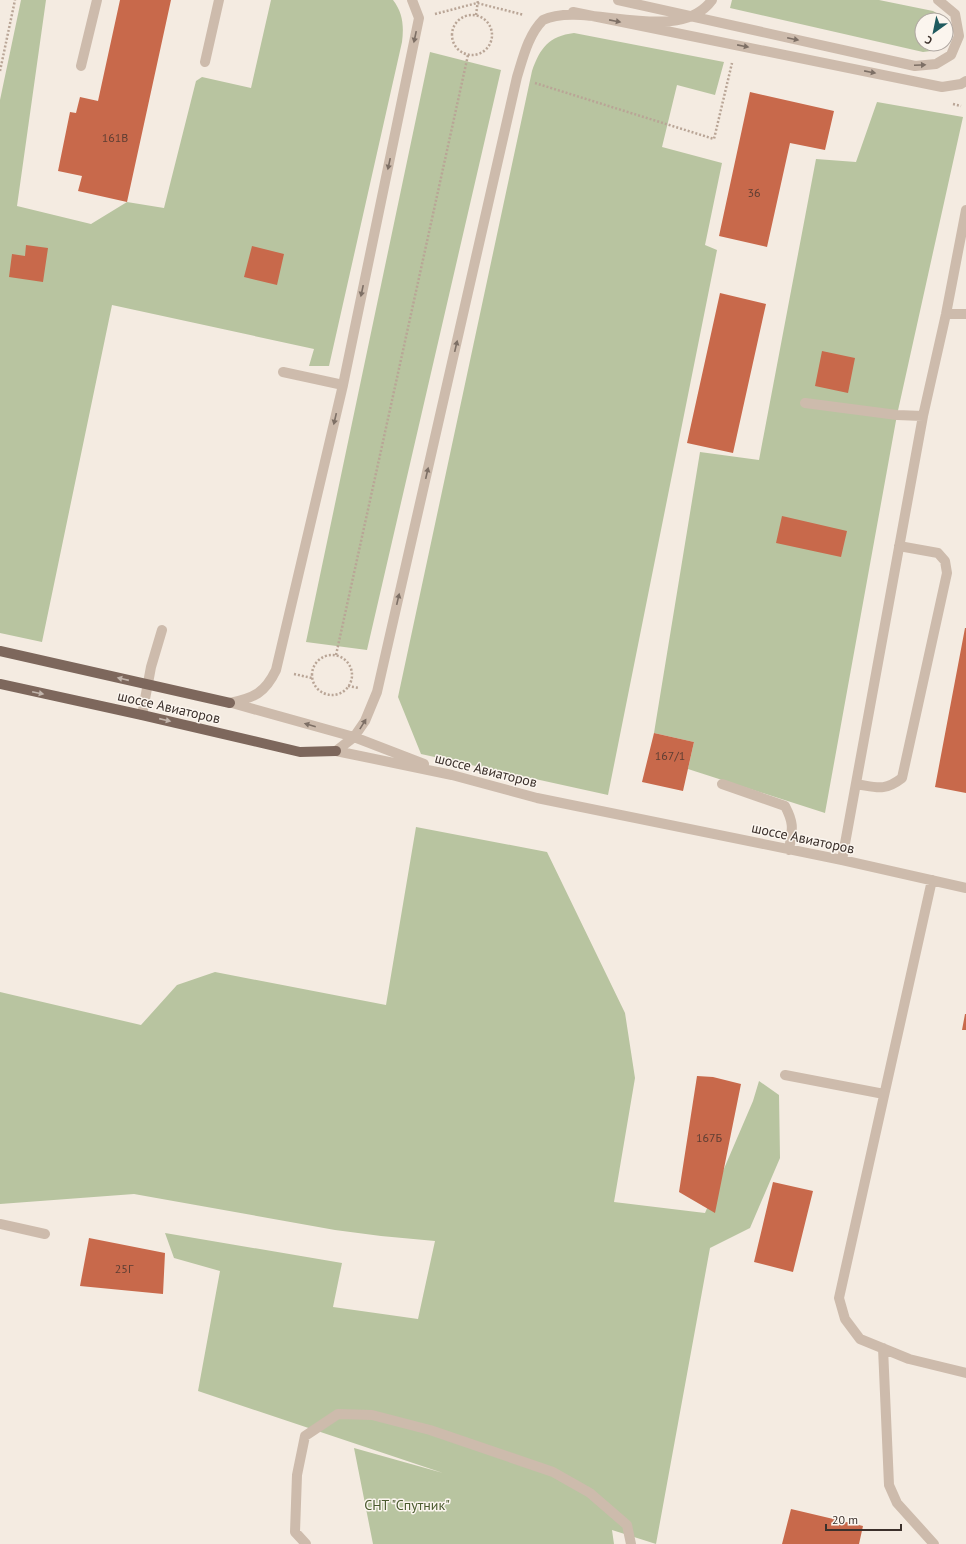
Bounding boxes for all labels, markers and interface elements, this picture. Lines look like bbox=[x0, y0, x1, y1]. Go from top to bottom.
north arrow bbox=[914, 12, 954, 52]
one-way arrow bbox=[609, 18, 621, 24]
one-way arrow bbox=[412, 31, 418, 43]
text: С bbox=[922, 33, 935, 48]
one-way arrow bbox=[786, 37, 799, 43]
one-way arrow bbox=[736, 44, 749, 50]
one-way arrow bbox=[914, 62, 926, 69]
one-way arrow bbox=[864, 70, 876, 76]
house number: 161В bbox=[102, 130, 128, 145]
one-way arrow bbox=[385, 158, 391, 170]
house number: 36 bbox=[747, 185, 761, 200]
one-way arrow bbox=[359, 285, 365, 298]
one-way arrow bbox=[453, 340, 459, 352]
one-way arrow bbox=[332, 413, 338, 425]
one-way arrow bbox=[424, 466, 430, 479]
one-way arrow bbox=[396, 593, 402, 606]
one-way arrow bbox=[117, 676, 130, 682]
street label: шоссе Авиаторов bbox=[116, 686, 222, 728]
one-way arrow bbox=[32, 690, 44, 696]
one-way arrow bbox=[159, 718, 171, 724]
one-way arrow bbox=[359, 718, 366, 730]
one-way arrow bbox=[303, 722, 315, 728]
house number: 167/1 bbox=[655, 748, 685, 763]
street label: шоссе Авиаторов bbox=[433, 749, 539, 791]
street label: шоссе Авиаторов bbox=[750, 818, 856, 858]
house number: 167Б bbox=[696, 1130, 723, 1145]
house number: 25Г bbox=[115, 1261, 134, 1276]
park label: СНТ "Спутник" bbox=[364, 1496, 450, 1514]
scale bar bbox=[826, 1506, 901, 1532]
text: 20 m bbox=[832, 1512, 858, 1527]

